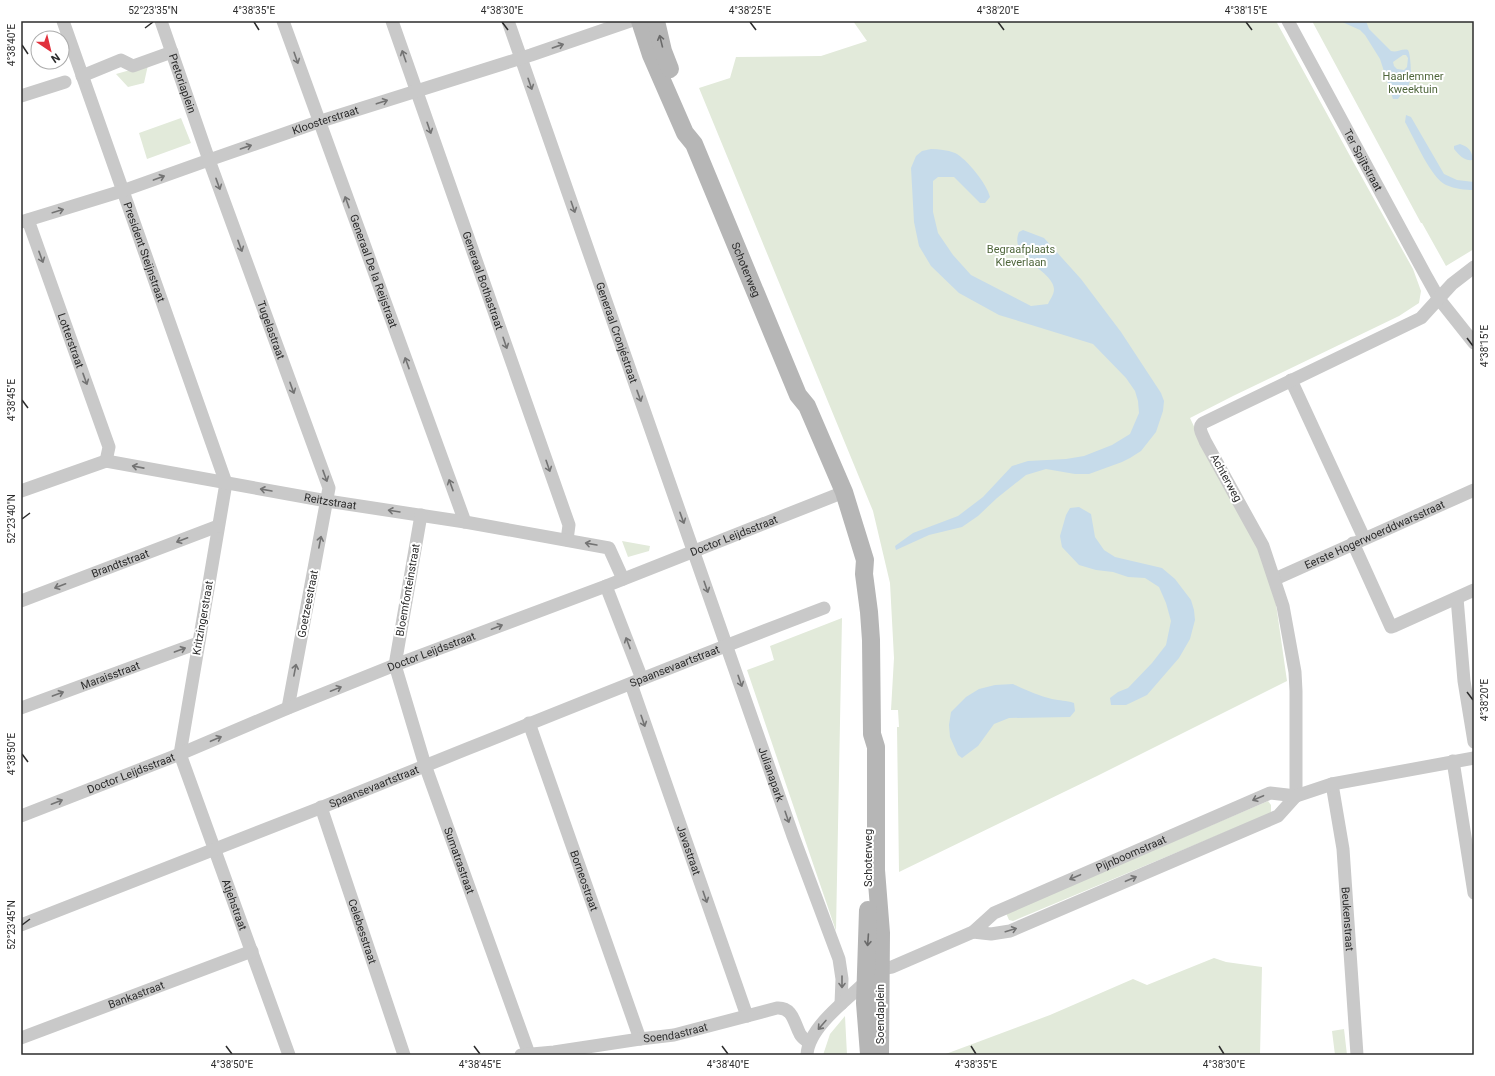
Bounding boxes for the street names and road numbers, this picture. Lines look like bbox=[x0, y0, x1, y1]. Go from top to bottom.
street label: Pretoriaplein bbox=[166, 52, 199, 115]
street label: Kloosterstraat bbox=[290, 103, 361, 137]
street label: Ter Spijtstraat bbox=[1341, 127, 1385, 193]
street label: President Steijnstraat bbox=[121, 200, 168, 304]
street label: Generaal De la Reijstraat bbox=[347, 213, 401, 330]
street label: Generaal Bothastraat bbox=[460, 230, 507, 332]
street label: Schoterweg bbox=[729, 240, 763, 299]
street label: Generaal Cronjéstraat bbox=[593, 280, 641, 385]
street label: Tugelastraat bbox=[255, 299, 288, 361]
street label: Lotterstraat bbox=[55, 311, 87, 370]
street label: Achterweg bbox=[1208, 452, 1244, 504]
street label: Reitzstraat bbox=[303, 490, 358, 512]
street label: Eerste Hogerwoerddwarsstraat bbox=[1302, 497, 1447, 571]
street label: Doctor Leijdsstraat bbox=[688, 512, 780, 559]
street label: Bloemfonteinstraat bbox=[393, 542, 423, 637]
street label: Brandtstraat bbox=[89, 546, 151, 580]
street label: Goetzeestraat bbox=[295, 569, 321, 639]
street label: Kritzingerstraat bbox=[190, 579, 216, 656]
street label: Doctor Leijdsstraat bbox=[385, 629, 477, 674]
street label: Spaansevaartstraat bbox=[628, 642, 722, 690]
street label: Maraisstraat bbox=[79, 658, 142, 692]
street label: Julianapark bbox=[756, 745, 787, 804]
street label: Doctor Leijdsstraat bbox=[85, 750, 177, 796]
street label: Spaansevaartstraat bbox=[327, 762, 421, 810]
street label: Javastraat bbox=[674, 824, 704, 877]
street label: Sumatrastraat bbox=[441, 825, 477, 896]
street label: Schoterweg bbox=[862, 829, 875, 887]
street label: Pijnboomstraat bbox=[1094, 832, 1168, 874]
street label: Borneostraat bbox=[568, 848, 601, 913]
street label: Atjehstraat bbox=[219, 877, 250, 932]
street label: Beukenstraat bbox=[1339, 886, 1356, 952]
street label: Celebesstraat bbox=[346, 897, 380, 966]
street label: Bankastraat bbox=[106, 978, 166, 1011]
street label: Soendaplein bbox=[874, 984, 887, 1044]
street label: Soendastraat bbox=[642, 1020, 709, 1045]

